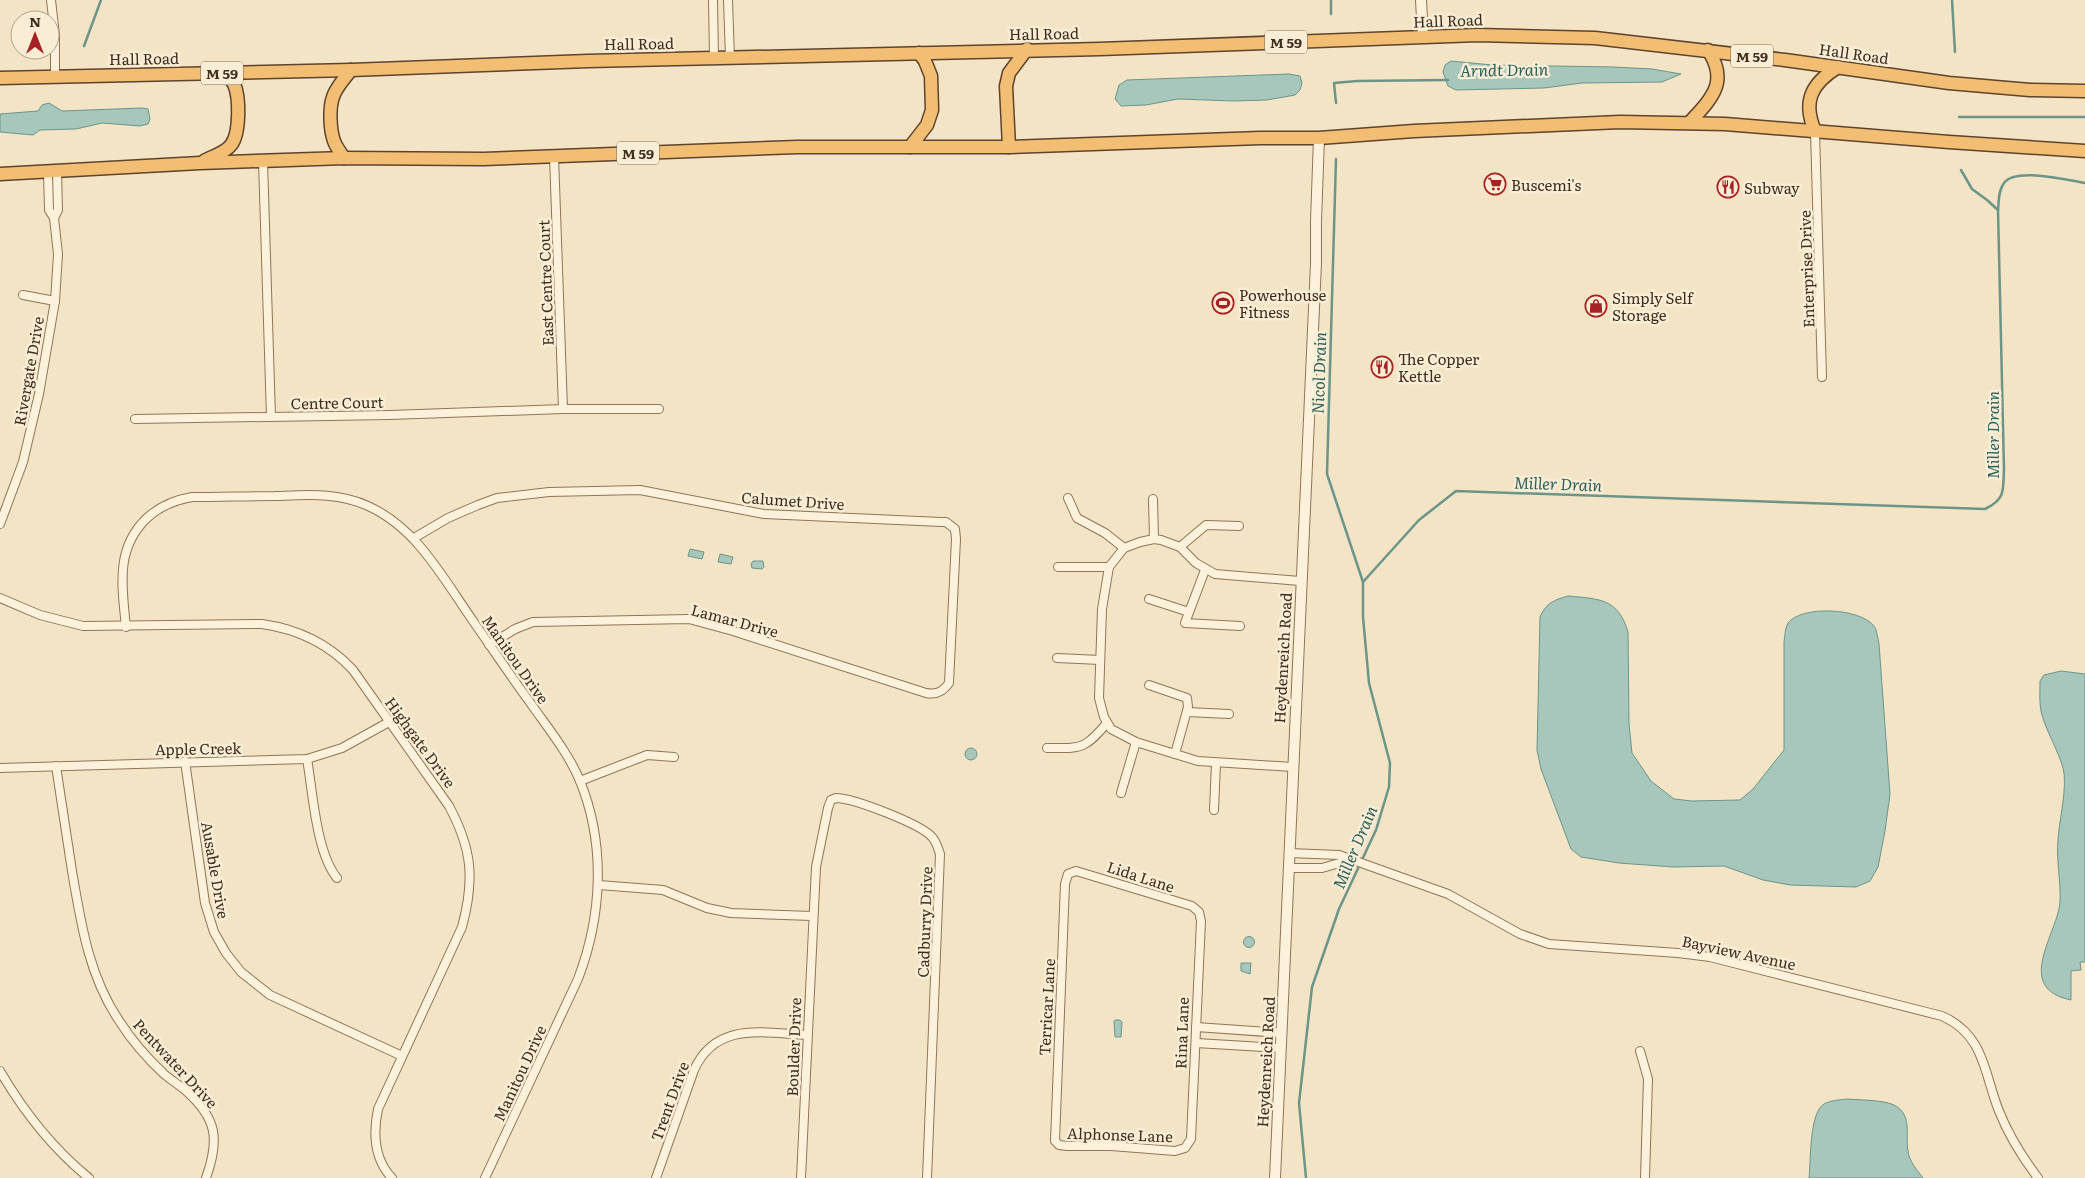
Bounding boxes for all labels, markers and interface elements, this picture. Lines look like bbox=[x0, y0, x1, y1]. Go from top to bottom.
street label: Hall Road bbox=[1413, 7, 1483, 33]
north arrow bbox=[10, 10, 60, 60]
text: N bbox=[29, 11, 41, 31]
street label: Hall Road bbox=[1009, 21, 1079, 45]
street label: Hall Road bbox=[604, 31, 674, 55]
road number: M 59 bbox=[1265, 31, 1307, 54]
street label: Hall Road bbox=[1818, 37, 1890, 69]
road number: M 59 bbox=[1731, 44, 1773, 68]
street label: Hall Road bbox=[109, 46, 179, 70]
water label: Arndt Drain bbox=[1460, 56, 1549, 82]
road number: M 59 bbox=[201, 62, 243, 84]
road number: M 59 bbox=[617, 142, 659, 164]
supermarket icon: Buscemi's bbox=[1483, 172, 1507, 196]
place label: Buscemi's bbox=[1511, 173, 1581, 196]
restaurant icon: Subway bbox=[1716, 175, 1740, 199]
place label: Subway bbox=[1744, 176, 1800, 199]
street label: Enterprise Drive bbox=[1792, 209, 1820, 328]
street label: East Centre Court bbox=[531, 220, 559, 346]
place label: Powerhouse Fitness bbox=[1239, 283, 1327, 323]
place label: Simply Self Storage bbox=[1612, 286, 1694, 326]
sports icon: Powerhouse Fitness bbox=[1211, 291, 1235, 315]
shop icon: Simply Self Storage bbox=[1584, 294, 1608, 318]
street label: Rivergate Drive bbox=[7, 314, 49, 427]
water label: Nicol Drain bbox=[1305, 331, 1331, 414]
place label: The Copper Kettle bbox=[1398, 347, 1479, 387]
restaurant icon: The Copper Kettle bbox=[1370, 355, 1394, 379]
street label: Centre Court bbox=[290, 390, 384, 414]
water label: Miller Drain bbox=[1980, 390, 2004, 479]
water label: Miller Drain bbox=[1513, 469, 1603, 497]
street label: Calumet Drive bbox=[741, 485, 845, 515]
street label: Heydenreich Road bbox=[1267, 592, 1297, 724]
street label: Lamar Drive bbox=[689, 597, 781, 643]
street label: Manitou Drive bbox=[477, 610, 555, 708]
street label: Highgate Drive bbox=[380, 692, 462, 793]
street label: Apple Creek bbox=[155, 736, 242, 760]
water label: Miller Drain bbox=[1326, 801, 1382, 892]
street label: Ausable Drive bbox=[196, 820, 236, 921]
street label: Lida Lane bbox=[1104, 854, 1178, 898]
street label: Cadburry Drive bbox=[911, 866, 937, 978]
street label: Bayview Avenue bbox=[1680, 929, 1798, 975]
street label: Terricar Lane bbox=[1032, 958, 1060, 1056]
street label: Rina Lane bbox=[1168, 996, 1194, 1069]
street label: Heydenreich Road bbox=[1250, 996, 1280, 1128]
street label: Boulder Drive bbox=[780, 997, 806, 1097]
street label: Pentwater Drive bbox=[128, 1013, 224, 1113]
street label: Manitou Drive bbox=[487, 1021, 551, 1125]
street label: Trent Drive bbox=[644, 1058, 694, 1144]
street label: Alphonse Lane bbox=[1067, 1121, 1174, 1147]

